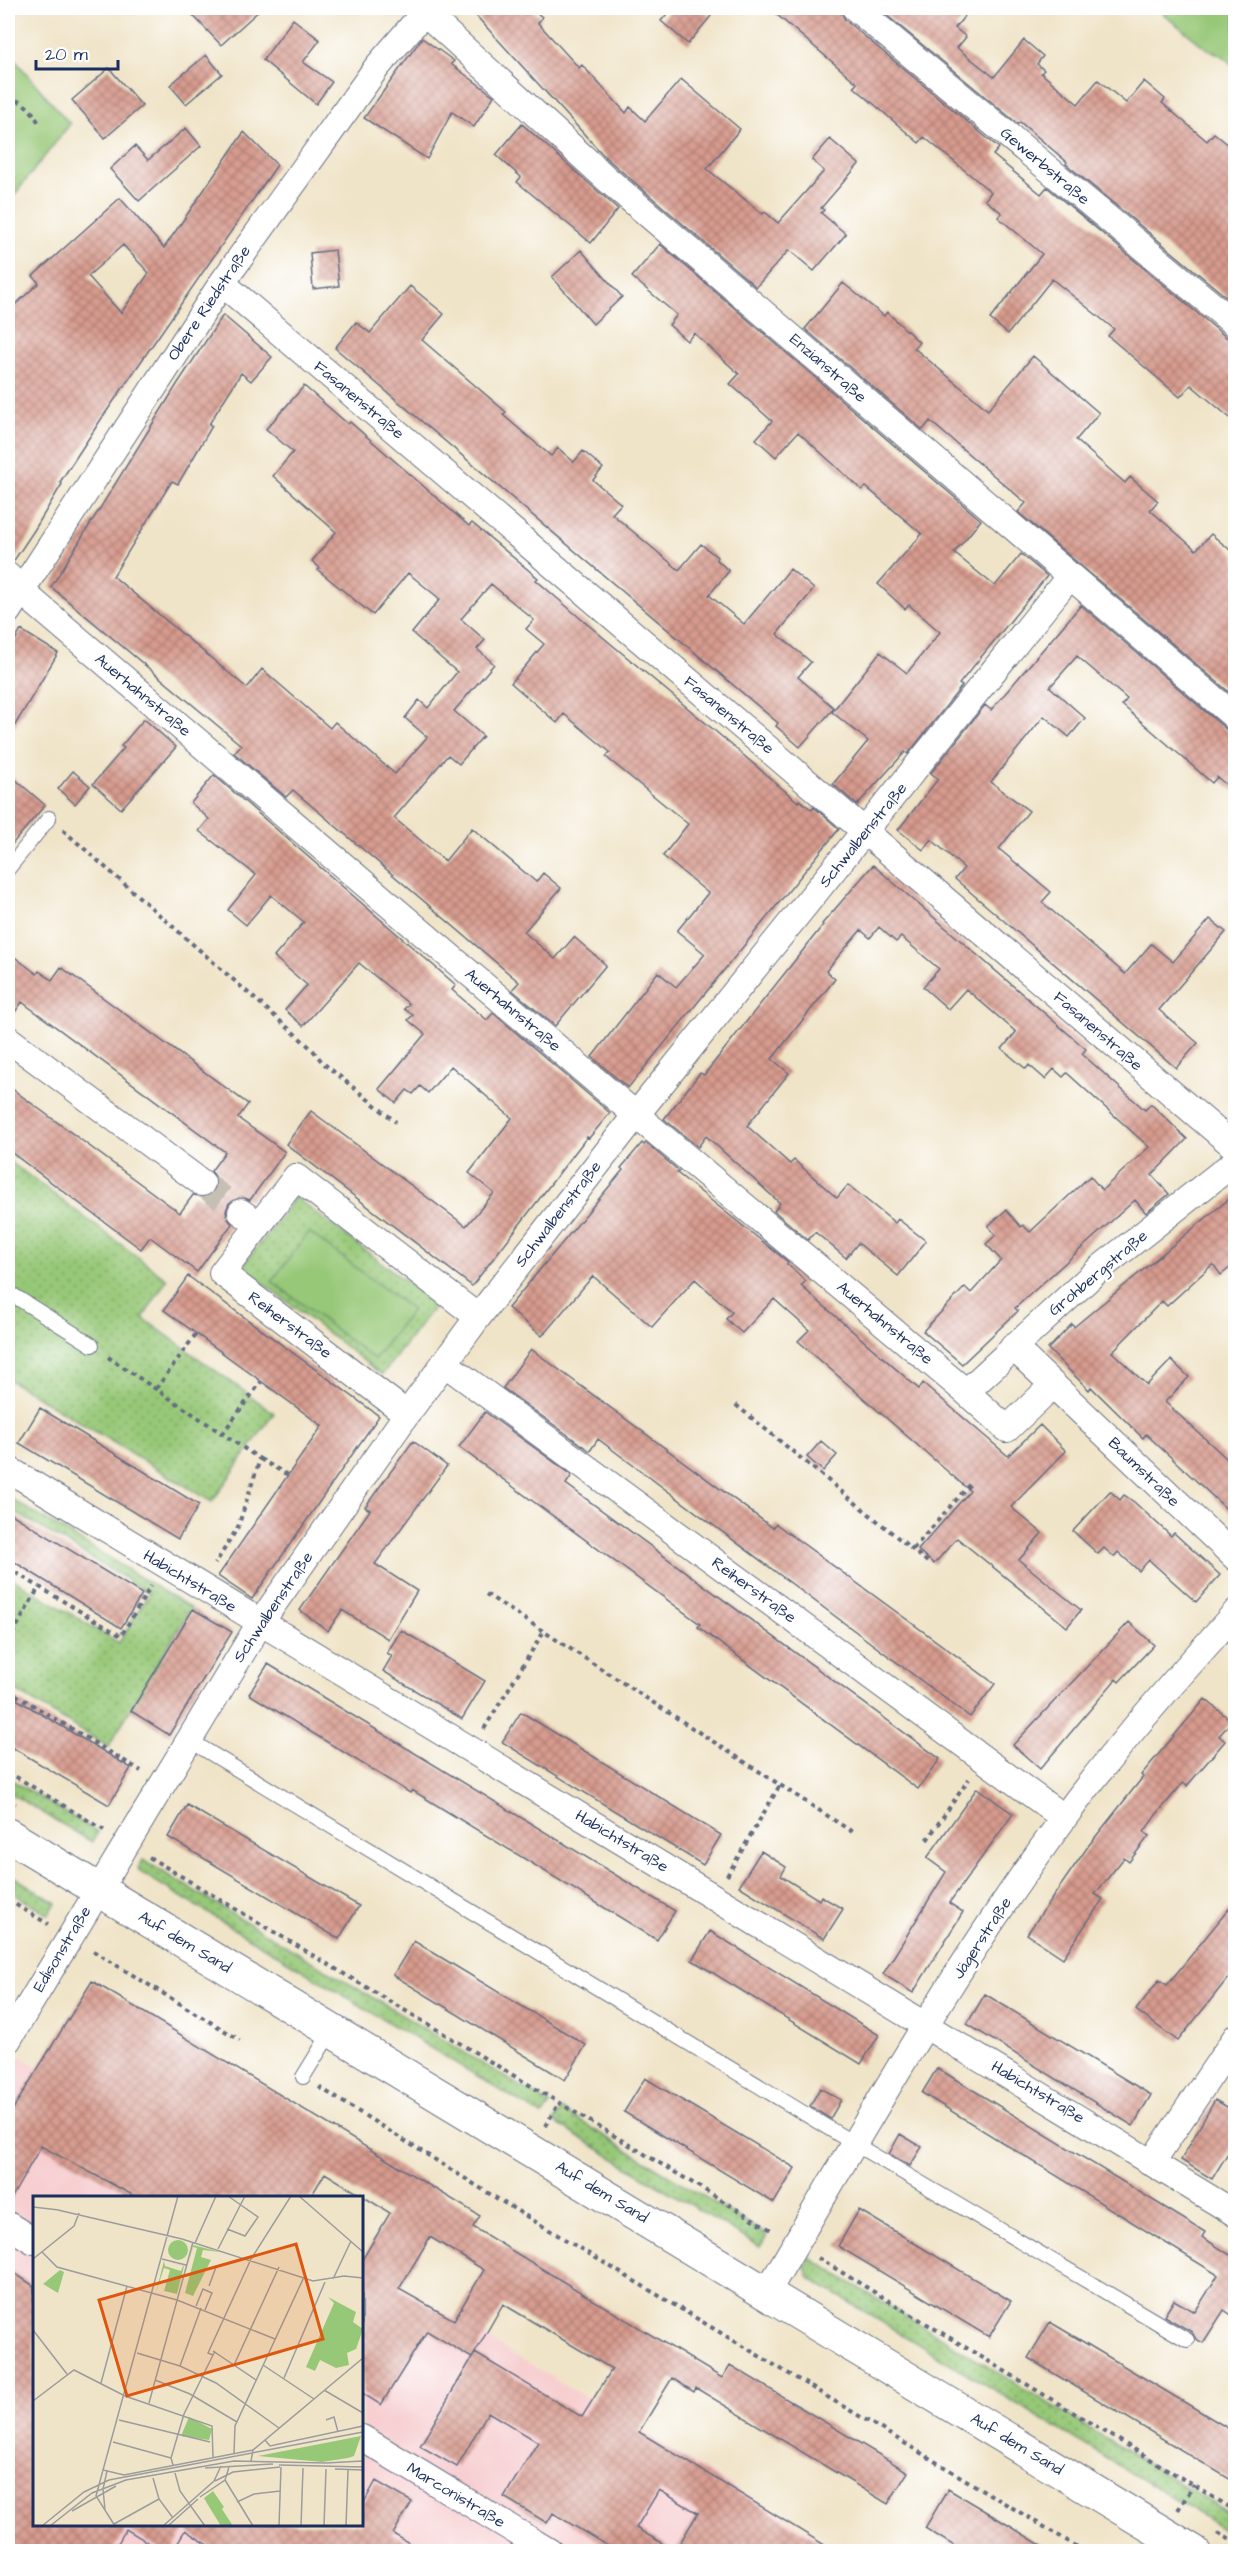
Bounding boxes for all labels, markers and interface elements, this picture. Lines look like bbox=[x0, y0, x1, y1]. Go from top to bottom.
scale bar bbox=[36, 33, 118, 71]
text: 20 m bbox=[45, 42, 88, 67]
street label: Gewerbstraße bbox=[996, 122, 1095, 210]
street label: Obere Riedstraße bbox=[162, 241, 256, 365]
street label: Enzianstraße bbox=[785, 328, 871, 408]
street label: Fasanenstraße bbox=[309, 356, 409, 444]
street label: Auerhahnstraße bbox=[90, 648, 196, 742]
street label: Fasanenstraße bbox=[679, 671, 779, 759]
street label: Schwalbenstraße bbox=[814, 778, 912, 892]
street label: Auerhahnstraße bbox=[460, 963, 566, 1057]
street label: Fasanenstraße bbox=[1049, 986, 1148, 1076]
street label: Schwalbenstraße bbox=[510, 1156, 607, 1272]
street label: Grohbergstraße bbox=[1044, 1225, 1153, 1322]
street label: Auerhahnstraße bbox=[832, 1276, 938, 1370]
street label: Reiherstraße bbox=[244, 1286, 337, 1364]
street label: Baumstraße bbox=[1103, 1432, 1185, 1512]
street label: Habichtstraße bbox=[139, 1544, 241, 1618]
street label: Schwalbenstraße bbox=[228, 1547, 318, 1667]
street label: Reiherstraße bbox=[707, 1552, 801, 1628]
street label: Habichtstraße bbox=[571, 1804, 673, 1878]
street label: Jägerstraße bbox=[947, 1892, 1018, 1984]
street label: Edisonstraße bbox=[28, 1902, 96, 1996]
street label: Auf dem Sand bbox=[134, 1906, 236, 1978]
street label: Habichtstraße bbox=[987, 2055, 1089, 2129]
street label: Auf dem Sand bbox=[551, 2156, 653, 2228]
inset map bbox=[33, 2196, 363, 2526]
street label: Auf dem Sand bbox=[966, 2408, 1068, 2480]
street label: Marconistraße bbox=[403, 2457, 510, 2533]

